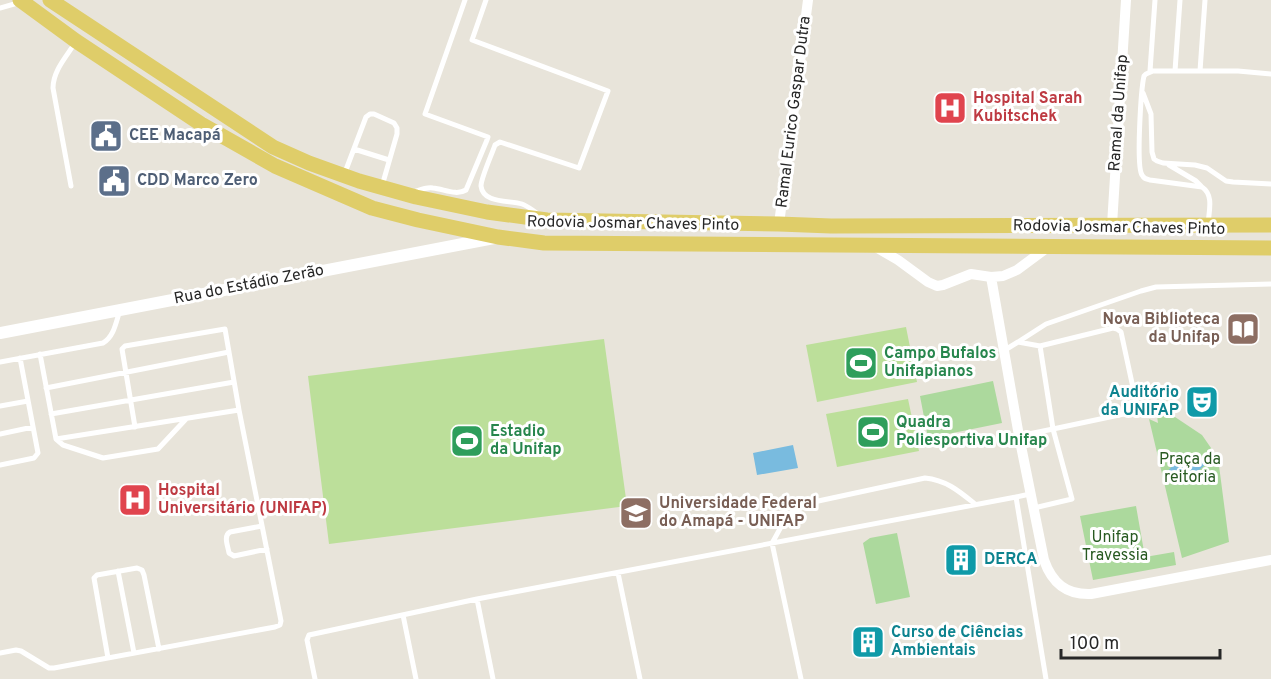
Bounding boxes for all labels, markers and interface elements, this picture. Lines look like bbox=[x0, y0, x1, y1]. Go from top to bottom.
street label: Ramal Eurico Gaspar Dutra bbox=[772, 15, 816, 209]
street label: Ramal da Unifap bbox=[1105, 54, 1133, 172]
place label: Hospital Sarah Kubitschek bbox=[973, 89, 1083, 127]
hospital icon: Hospital Sarah Kubitschek bbox=[932, 90, 968, 126]
public building icon: CEE Macapá bbox=[88, 118, 124, 154]
place label: CEE Macapá bbox=[129, 126, 221, 146]
public building icon: CDD Marco Zero bbox=[96, 163, 132, 199]
place label: CDD Marco Zero bbox=[137, 171, 258, 191]
street label: Rodovia Josmar Chaves Pinto bbox=[527, 212, 739, 236]
street label: Rodovia Josmar Chaves Pinto bbox=[1013, 216, 1225, 240]
street label: Rua do Estádio Zerão bbox=[172, 261, 326, 309]
place label: Nova Biblioteca da Unifap bbox=[1102, 310, 1220, 348]
library icon: Nova Biblioteca da Unifap bbox=[1225, 311, 1261, 347]
place label: Campo Bufalos Unifapianos bbox=[884, 344, 996, 382]
sports icon: Campo Bufalos Unifapianos bbox=[843, 345, 879, 381]
place label: Auditório da UNIFAP bbox=[1101, 383, 1179, 421]
theatre icon: Auditório da UNIFAP bbox=[1184, 384, 1220, 420]
place label: Quadra Poliesportiva Unifap bbox=[896, 413, 1047, 451]
sports icon: Quadra Poliesportiva Unifap bbox=[855, 414, 891, 450]
place label: Estadio da Unifap bbox=[490, 422, 562, 460]
sports icon: Estadio da Unifap bbox=[449, 423, 485, 459]
park label: Praça da reitoria bbox=[1159, 450, 1221, 488]
place label: Hospital Universitário (UNIFAP) bbox=[158, 481, 327, 519]
hospital icon: Hospital Universitário (UNIFAP) bbox=[117, 482, 153, 518]
place label: Universidade Federal do Amapá - UNIFAP bbox=[659, 494, 817, 532]
school or university icon: Universidade Federal do Amapá - UNIFAP bbox=[618, 495, 654, 531]
park label: Unifap Travessia bbox=[1082, 528, 1148, 566]
building icon: DERCA bbox=[943, 542, 979, 578]
place label: DERCA bbox=[984, 550, 1037, 570]
scale bar bbox=[1061, 622, 1220, 660]
place label: Curso de Ciências Ambientais bbox=[891, 623, 1023, 661]
building icon: Curso de Ciências Ambientais bbox=[850, 624, 886, 660]
text: 100 m bbox=[1070, 633, 1119, 656]

